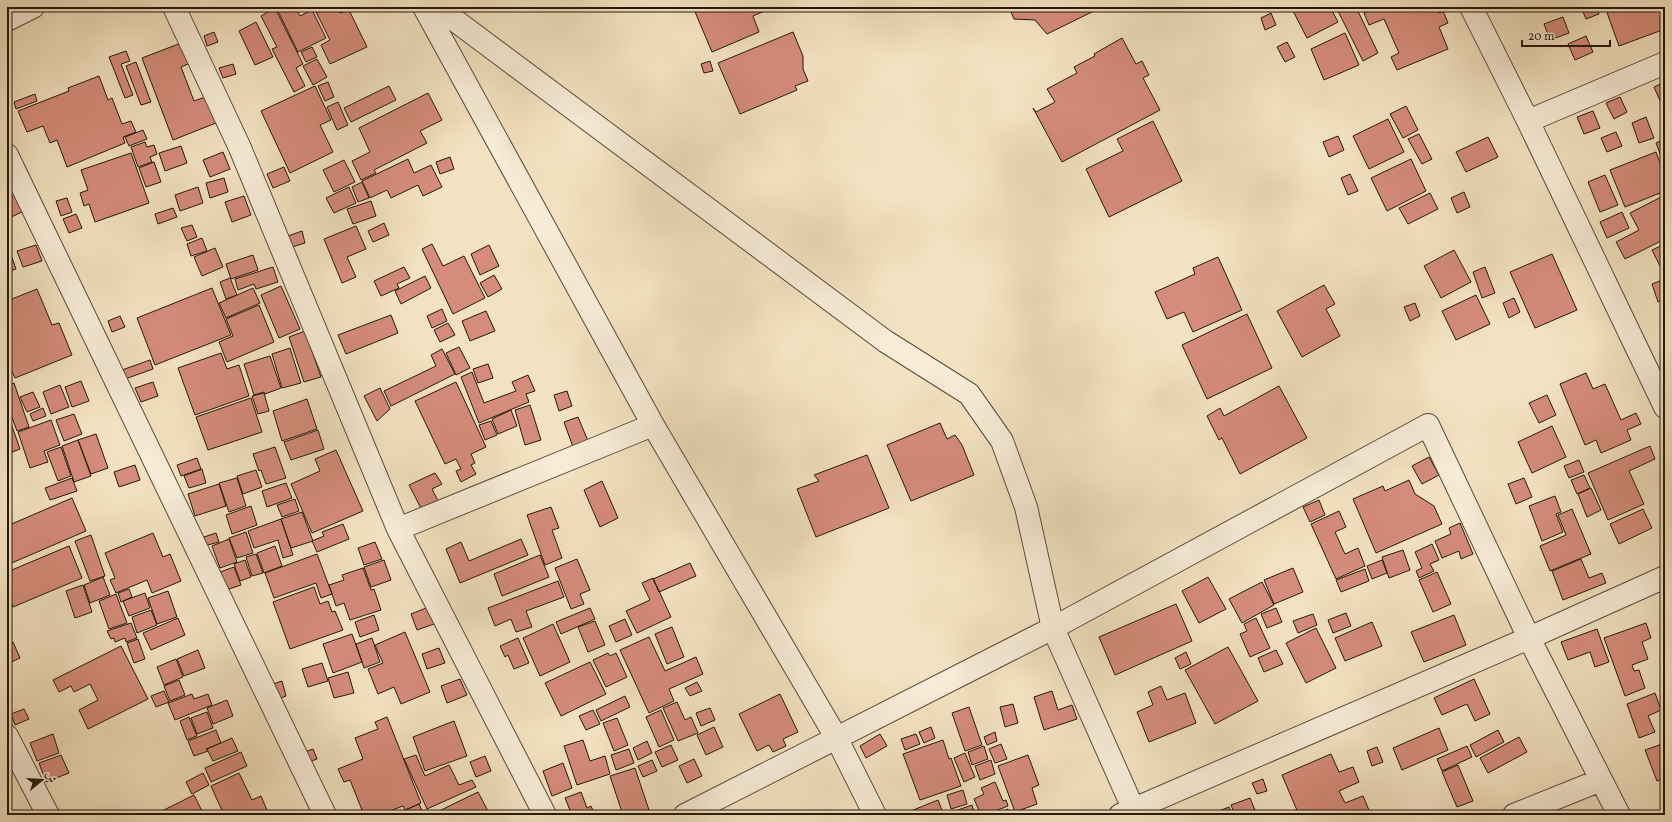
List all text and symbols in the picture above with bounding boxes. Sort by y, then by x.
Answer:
scale bar [1522,22,1610,48]
text: 20 m [1528,29,1555,45]
north arrow [22,760,62,800]
text: ش [41,770,59,785]

